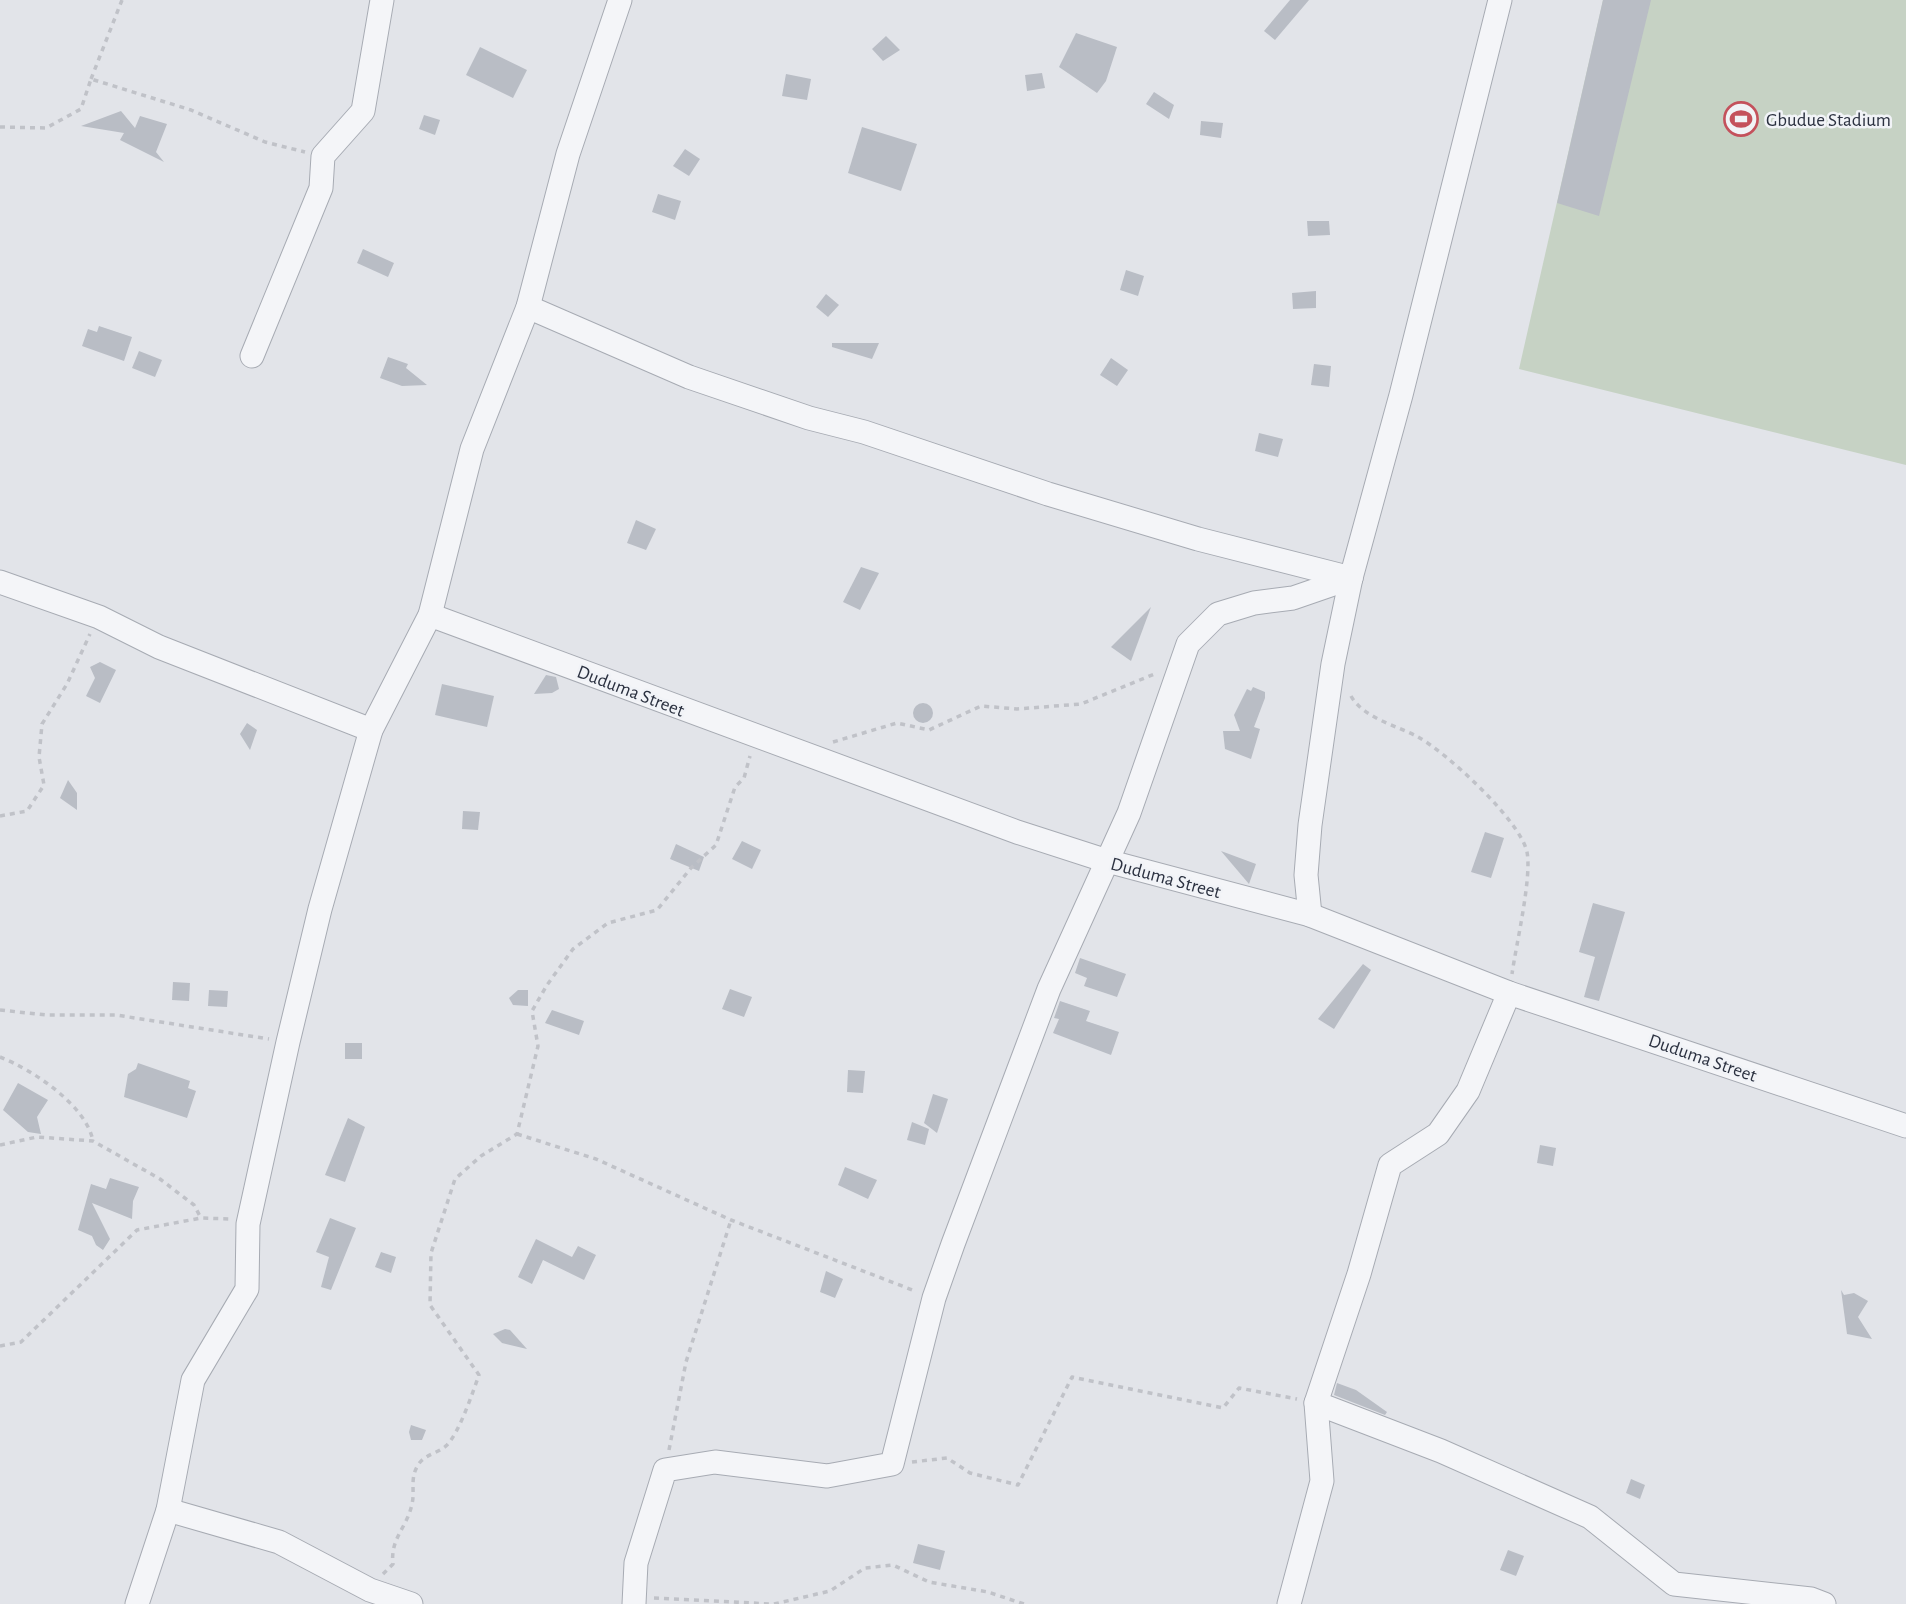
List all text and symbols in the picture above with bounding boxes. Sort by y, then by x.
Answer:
sports icon: Gbudue Stadium [1722,100,1760,138]
place label: Gbudue Stadium [1766,111,1891,130]
street label: Duduma Street [574,662,687,721]
street label: Duduma Street [1109,855,1223,902]
street label: Duduma Street [1646,1031,1759,1086]

